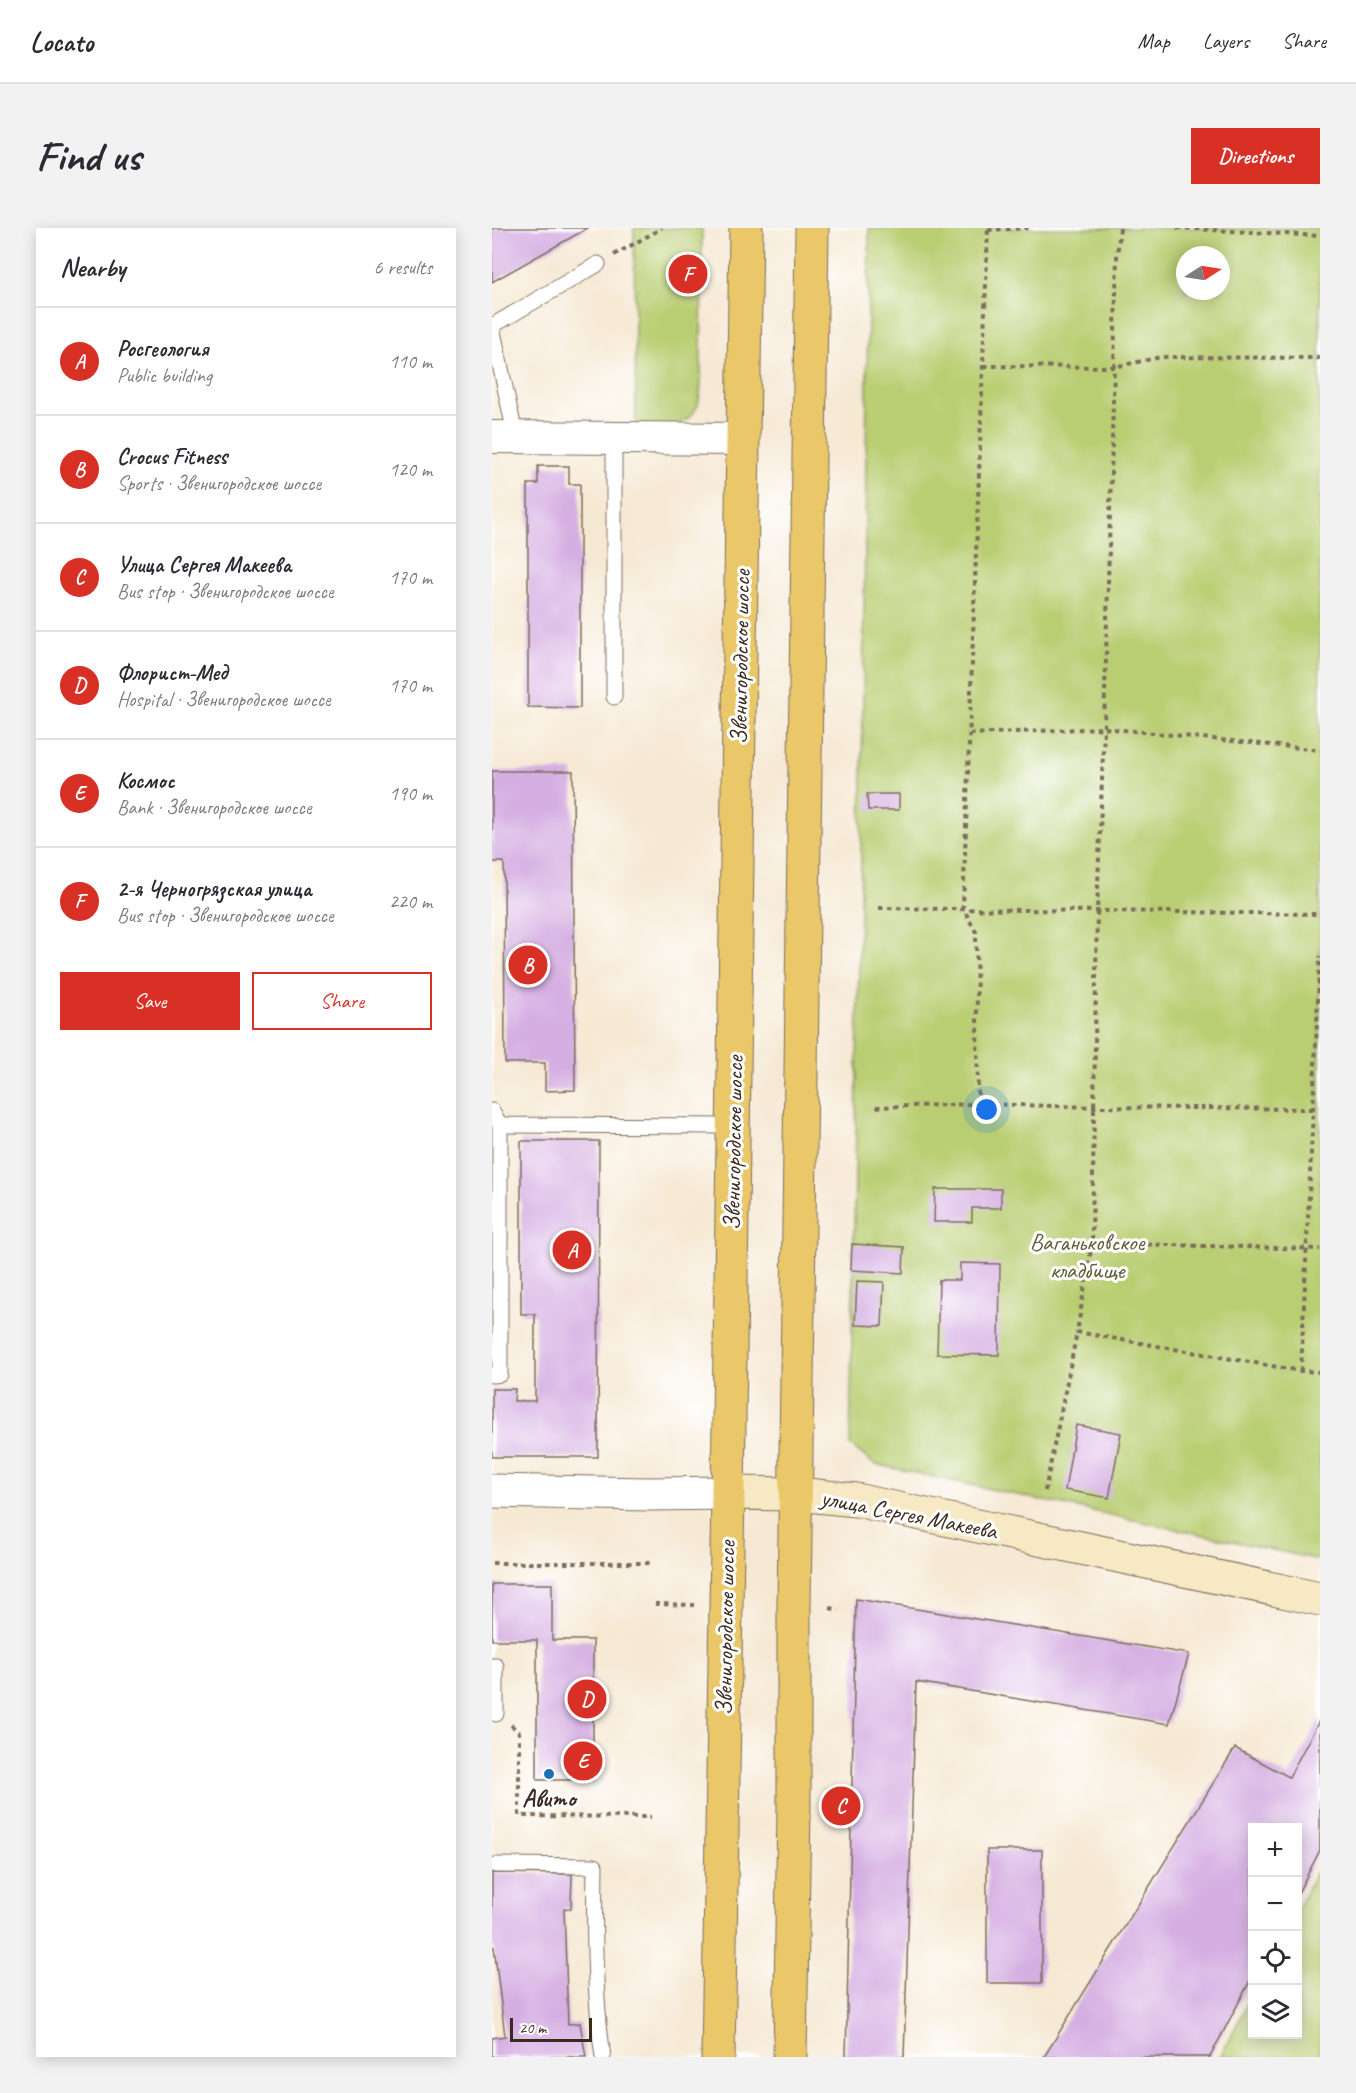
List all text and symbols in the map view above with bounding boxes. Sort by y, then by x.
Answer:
text: Locato [30,24,93,59]
text: Map [1137,28,1170,54]
text: Layers [1203,28,1249,54]
text: Share [1282,28,1326,54]
button: Directions [1191,128,1320,184]
text: Find us [36,130,141,183]
north arrow [1176,246,1230,300]
text: Nearby [60,251,125,284]
pin: F [668,252,708,296]
text: 6 results [373,255,432,280]
text: Росгеология [117,335,209,363]
text: A [74,349,85,374]
text: 110 m [389,349,432,374]
text: Public building [117,363,212,388]
text: Crocus Fitness [117,443,227,471]
text: B [74,457,85,482]
text: 120 m [389,457,432,482]
text: Sports · Звенигородское шоссе [117,471,321,496]
text: Улица Сергея Макеева [117,551,291,579]
text: C [75,565,84,590]
text: 170 m [389,565,432,590]
street label: Звенигородское шоссе [723,567,757,745]
text: Bus stop · Звенигородское шоссе [117,579,333,604]
text: Флорист-Мед [117,659,227,687]
text: D [74,673,85,698]
text: 170 m [389,673,432,698]
text: Hospital · Звенигородское шоссе [117,687,331,712]
text: Космос [117,767,175,795]
text: E [74,781,85,806]
text: 190 m [389,781,432,806]
text: Bank · Звенигородское шоссе [117,795,311,820]
text: 2-я Черногрязская улица [117,875,311,903]
text: F [75,889,84,914]
text: 220 m [389,889,432,914]
text: Bus stop · Звенигородское шоссе [117,903,333,928]
pin: B [508,942,548,988]
button: Save [60,972,240,1030]
button: Share [252,972,432,1030]
street label: Звенигородское шоссе [716,1053,750,1231]
your location [972,1095,1001,1124]
park label: Ваганьковское кладбище [1030,1227,1146,1285]
pin: A [552,1228,592,1272]
street label: улица Сергея Макеева [816,1482,1001,1546]
street label: Звенигородское шоссе [708,1538,742,1716]
pin: D [568,1676,607,1722]
pin: E [564,1738,602,1784]
marker: Авито [542,1767,556,1781]
place label: Авито [522,1783,578,1813]
pin: C [822,1784,860,1828]
map controls [1248,1823,1302,2039]
button: + [1248,1823,1302,1877]
button: − [1248,1877,1302,1931]
button: locate [1248,1931,1302,1985]
button: layers [1248,1985,1302,2039]
scale bar [510,2015,592,2042]
text: 20 m [519,2018,546,2038]

